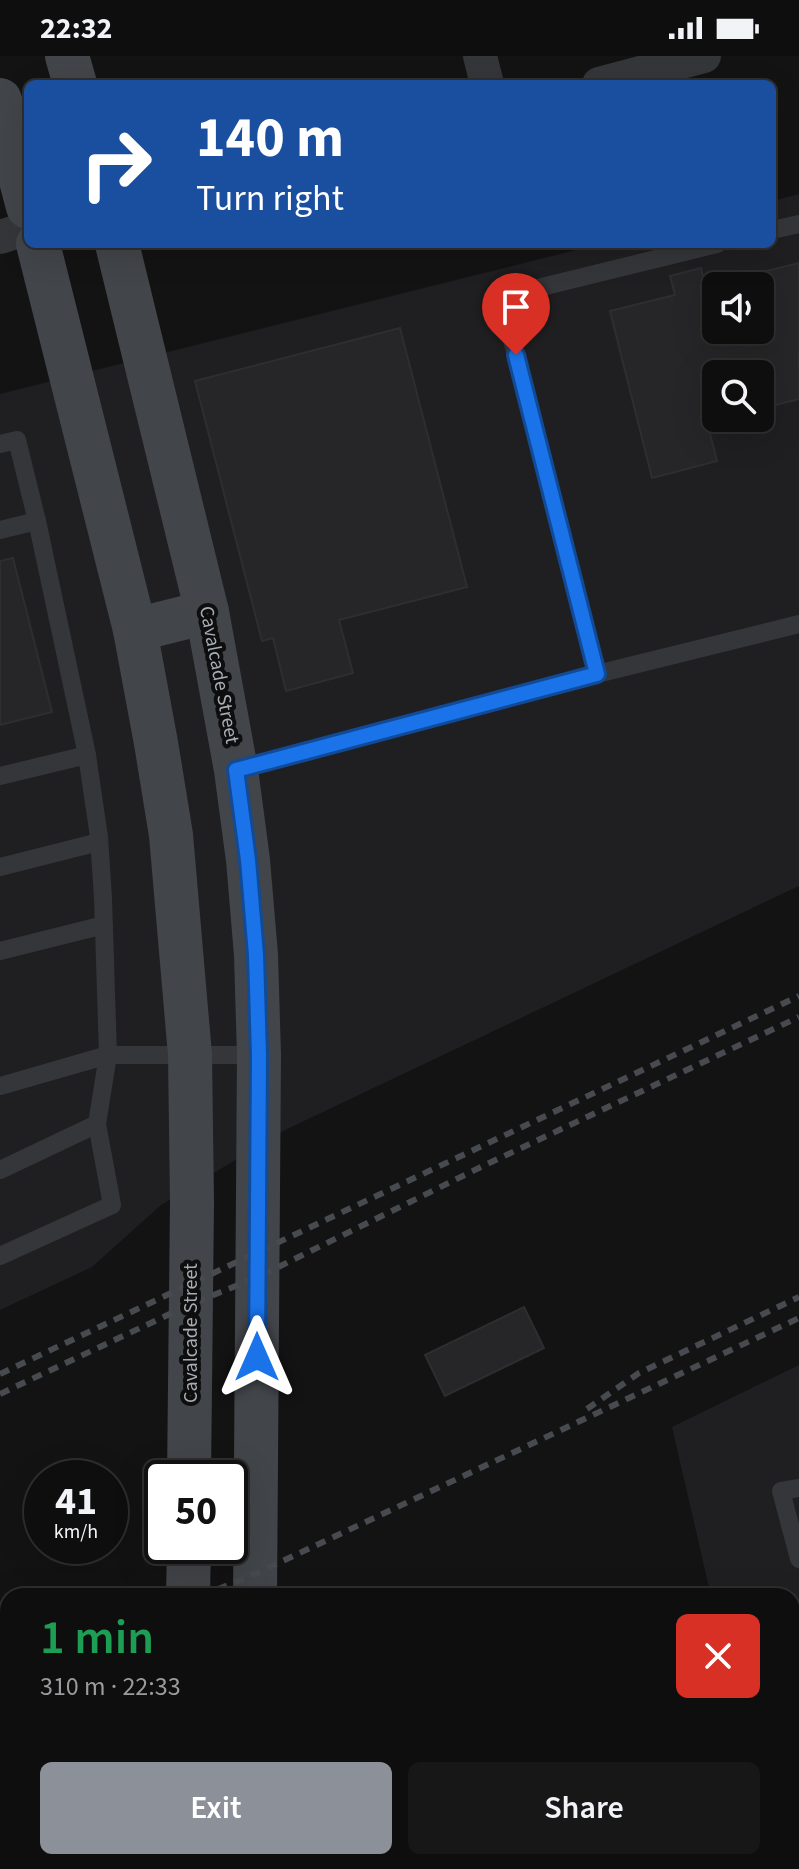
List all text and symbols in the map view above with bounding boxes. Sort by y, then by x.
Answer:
text: 22:32 [40,7,112,50]
text: 140 m [196,99,344,178]
icon: right [64,112,168,216]
text: Turn right [196,173,344,224]
map controls [702,272,774,432]
button: sound [702,272,774,344]
pin [482,273,550,355]
icon: arrive [494,285,538,329]
button: search [702,360,774,432]
street label: Cavalcade Street [192,604,246,746]
street label: Cavalcade Street [177,1263,205,1403]
position arrow [215,1315,299,1399]
speed limit sign: 50 [144,1460,248,1564]
text: 41 [55,1473,97,1530]
text: km/h [54,1518,98,1546]
text: 1 min [40,1604,154,1672]
button: close [676,1614,760,1698]
text: 310 m · 22:33 [40,1668,181,1705]
button: Exit [40,1762,392,1854]
button: Share [408,1762,760,1854]

